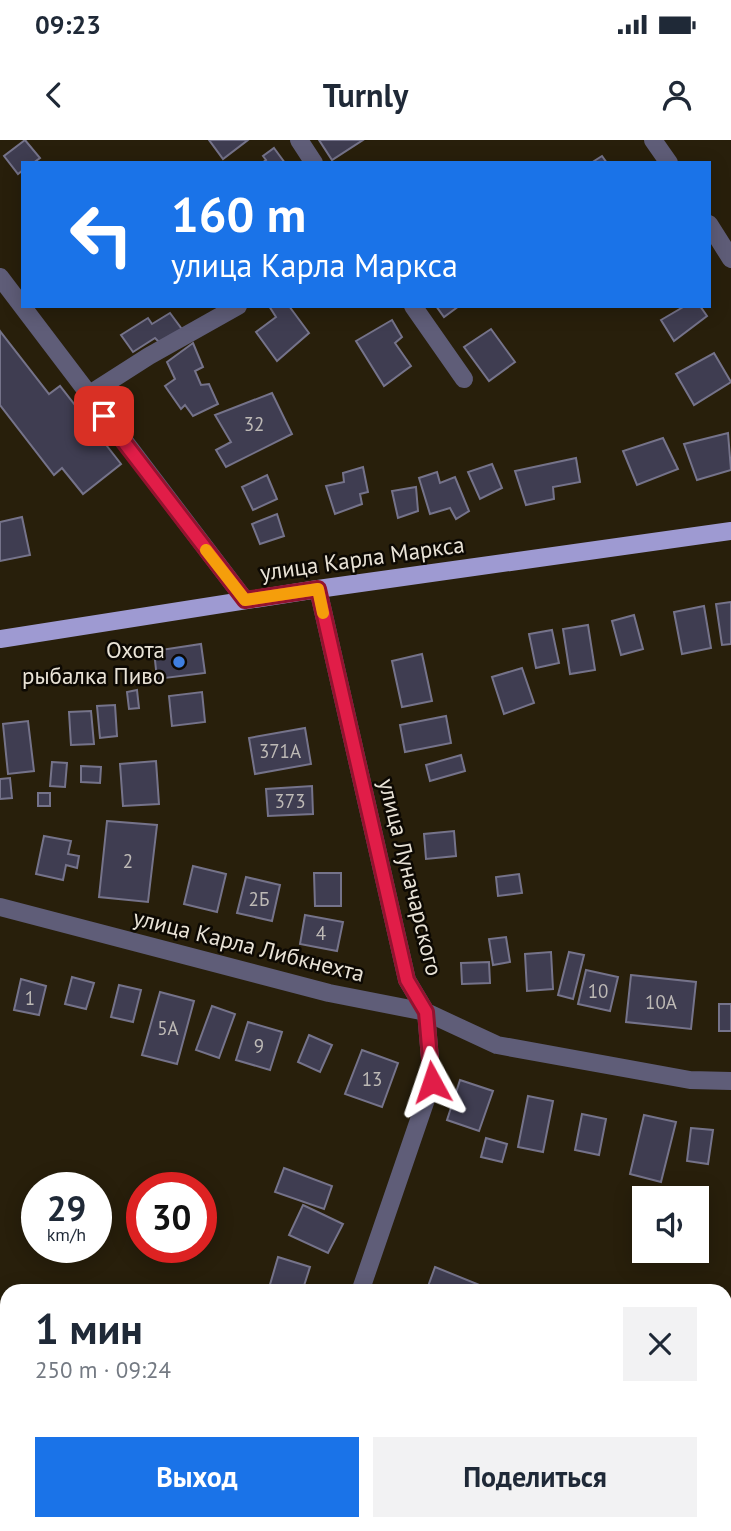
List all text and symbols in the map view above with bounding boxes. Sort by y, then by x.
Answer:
text: 09:23 [35,8,101,41]
text: Turnly [323,74,408,116]
icon: back [35,76,73,114]
icon: person [658,76,696,114]
text: 160 m [171,182,306,246]
icon: left [56,189,147,280]
text: улица Карла Маркса [171,244,458,286]
pin [74,386,134,446]
icon: arrive [85,397,123,435]
house number: 32 [244,412,264,436]
street label: улица Карла Маркса [258,529,466,587]
place label: Охота рыбалка Пиво [22,635,165,690]
marker: Охота рыбалка Пиво [171,654,187,670]
house number: 371А [259,739,301,763]
street label: улица Луначарского [372,775,450,979]
house number: 373 [274,789,306,813]
house number: 2 [123,849,133,873]
house number: 2Б [249,887,269,911]
street label: улица Карла Либкнехта [130,902,368,988]
house number: 4 [316,921,326,945]
house number: 10 [588,979,608,1003]
house number: 1 [25,986,35,1010]
house number: 10А [645,990,677,1014]
house number: 5А [157,1016,179,1040]
house number: 9 [254,1034,264,1058]
position arrow [395,1045,469,1119]
house number: 13 [362,1067,382,1091]
speed limit sign: 30 [126,1172,217,1263]
text: 29 [47,1185,86,1231]
map controls [632,1186,709,1263]
button: sound [632,1186,709,1263]
text: km/h [47,1223,86,1246]
text: 1 мин [35,1301,143,1356]
button: close [623,1307,697,1381]
text: 250 m · 09:24 [35,1355,171,1384]
button: Выход [35,1437,359,1517]
button: Поделиться [373,1437,697,1517]

